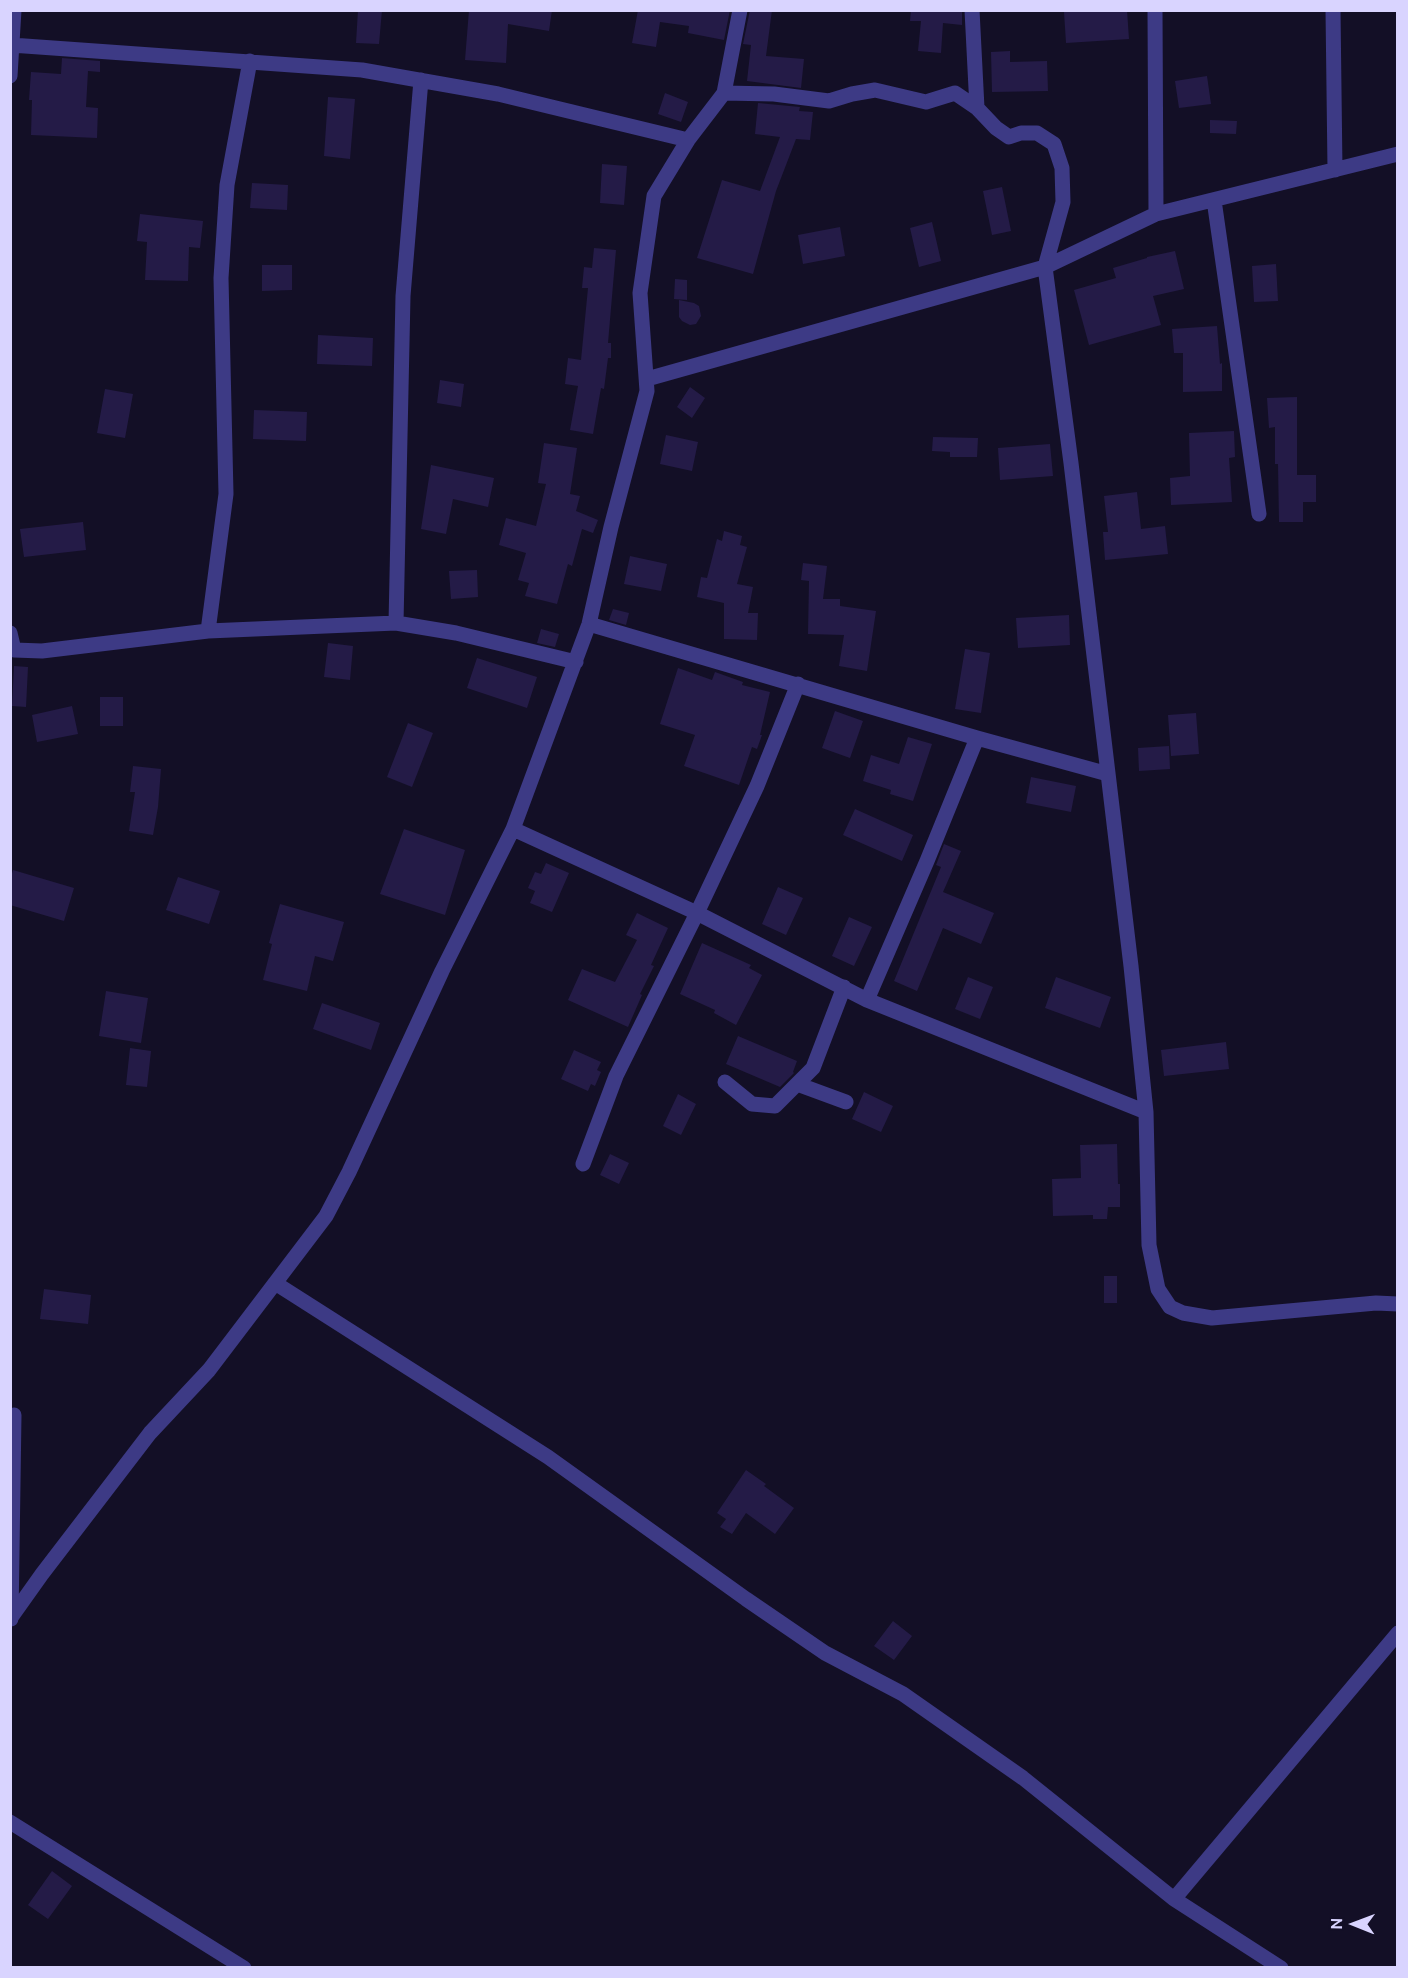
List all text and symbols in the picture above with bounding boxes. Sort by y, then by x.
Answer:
north arrow [1324,1894,1384,1954]
text: N [1327,1918,1345,1930]

